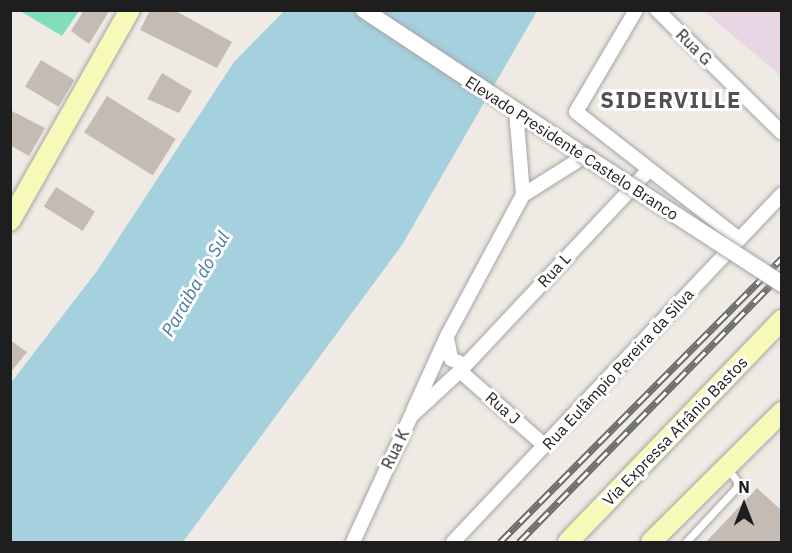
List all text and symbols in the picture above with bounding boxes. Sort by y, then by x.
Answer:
street label: Rua G [672,25,716,69]
street label: Elevado Presidente Castelo Branco [462,72,682,224]
district label: SIDERVILLE [600,87,742,113]
water label: Paraiba do Sul [157,228,235,340]
street label: Rua L [533,249,575,291]
street label: Rua Eulâmpio Pereira da Silva [538,285,698,453]
street label: Via Expressa Afrânio Bastos [599,352,751,510]
street label: Rua J [482,388,524,428]
street label: Rua K [377,426,413,472]
north arrow [714,475,774,535]
text: N [738,477,750,497]

